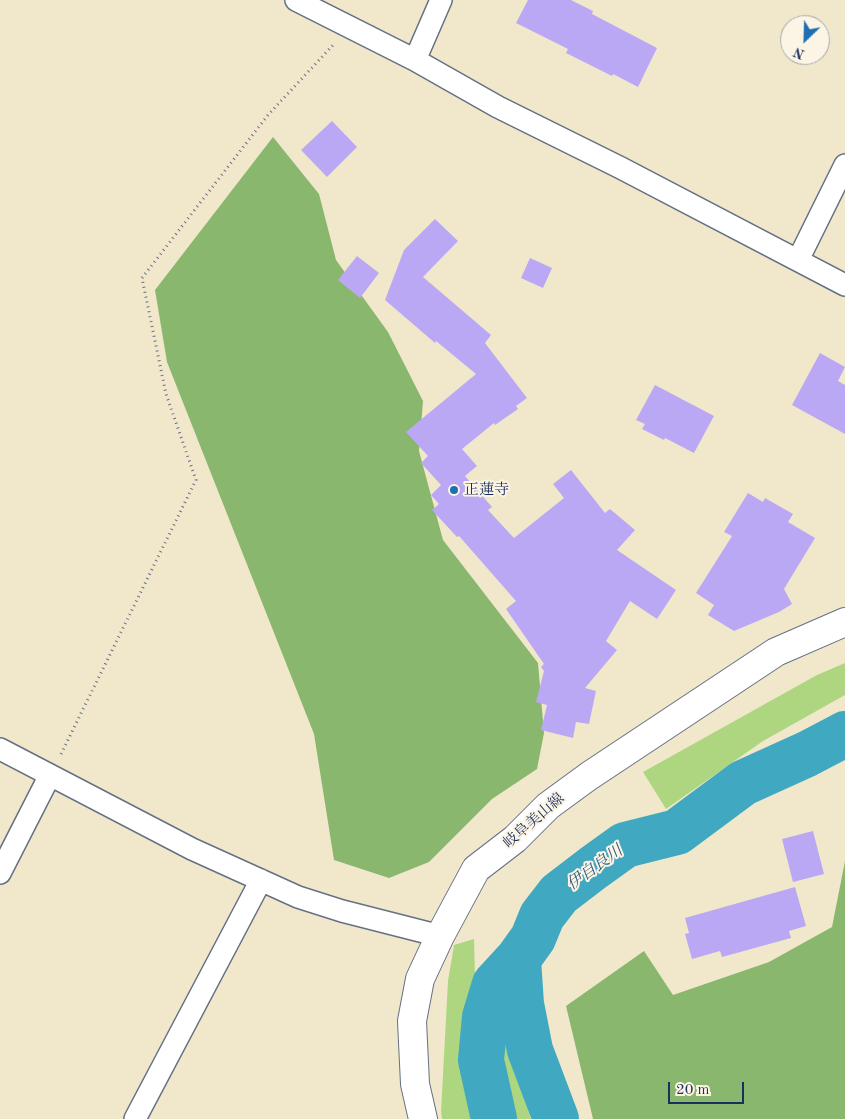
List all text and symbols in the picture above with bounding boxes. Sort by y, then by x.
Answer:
north arrow [780,15,830,65]
text: N [792,44,807,61]
place label: 正蓮寺 [464,481,509,499]
marker: 正蓮寺 [448,484,460,496]
street label: 岐阜美山線 [500,790,568,852]
water label: 伊自良川 [563,841,627,895]
scale bar [670,1072,746,1104]
text: 20 m [676,1083,710,1098]

